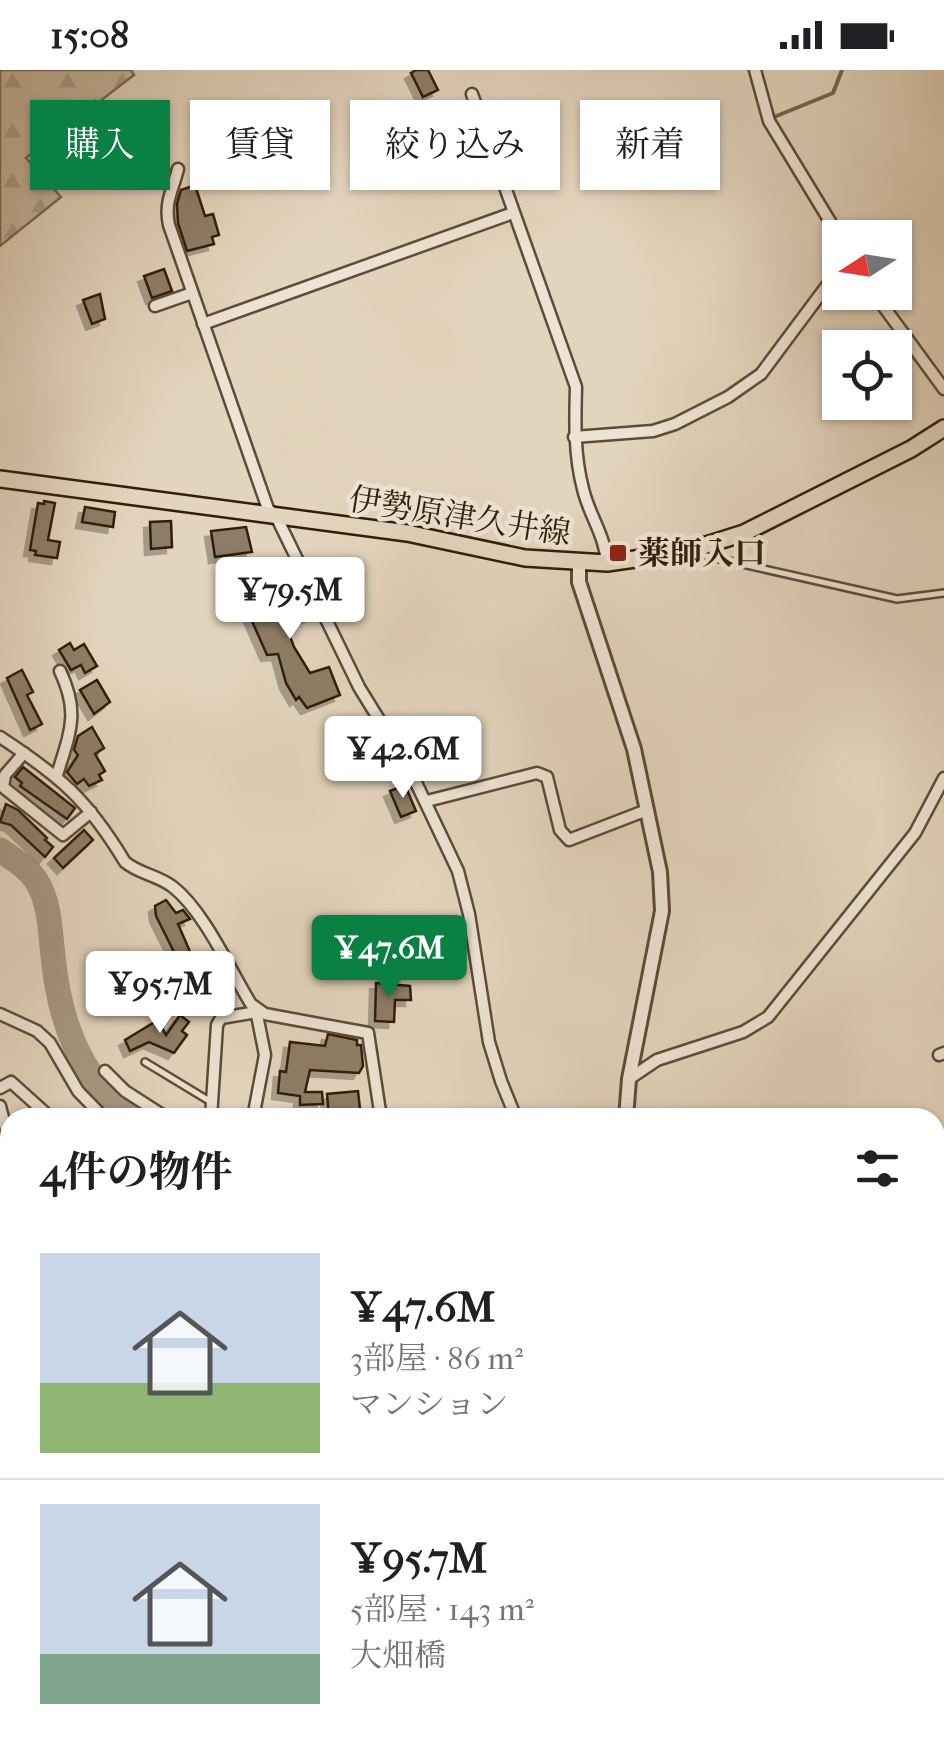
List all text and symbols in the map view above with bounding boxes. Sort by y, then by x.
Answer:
text: 15:08 [50,13,129,58]
chip: 購入 [30,100,170,190]
chip: 賃貸 [190,100,330,190]
chip: 絞り込み [350,100,560,190]
chip: 新着 [580,100,720,190]
north arrow [822,220,912,310]
map controls [822,220,912,420]
button: locate [822,330,912,420]
street label: 伊勢原津久井線 [346,481,573,552]
place label: 薬師入口 [638,535,766,572]
marker: 薬師入口 [607,542,629,564]
pin: ¥79.5M [209,557,371,642]
text: ¥79.5M [237,571,343,608]
pin: ¥42.6M [322,716,484,801]
text: ¥42.6M [347,730,459,767]
pin: ¥47.6M [308,915,470,1000]
text: ¥47.6M [334,929,444,966]
pin: ¥95.7M [79,951,241,1036]
text: ¥95.7M [108,965,212,1002]
icon: filters [850,1141,905,1196]
text: 4件の物件 [40,1148,233,1197]
text: ¥47.6M [350,1283,495,1332]
icon: home [120,1293,240,1413]
text: 3部屋 · 86 m² [350,1340,523,1377]
text: マンション [350,1386,509,1423]
text: ¥95.7M [350,1534,487,1583]
icon: home [120,1544,240,1664]
text: 5部屋 · 143 m² [350,1591,534,1628]
text: 大畑橋 [350,1637,446,1674]

